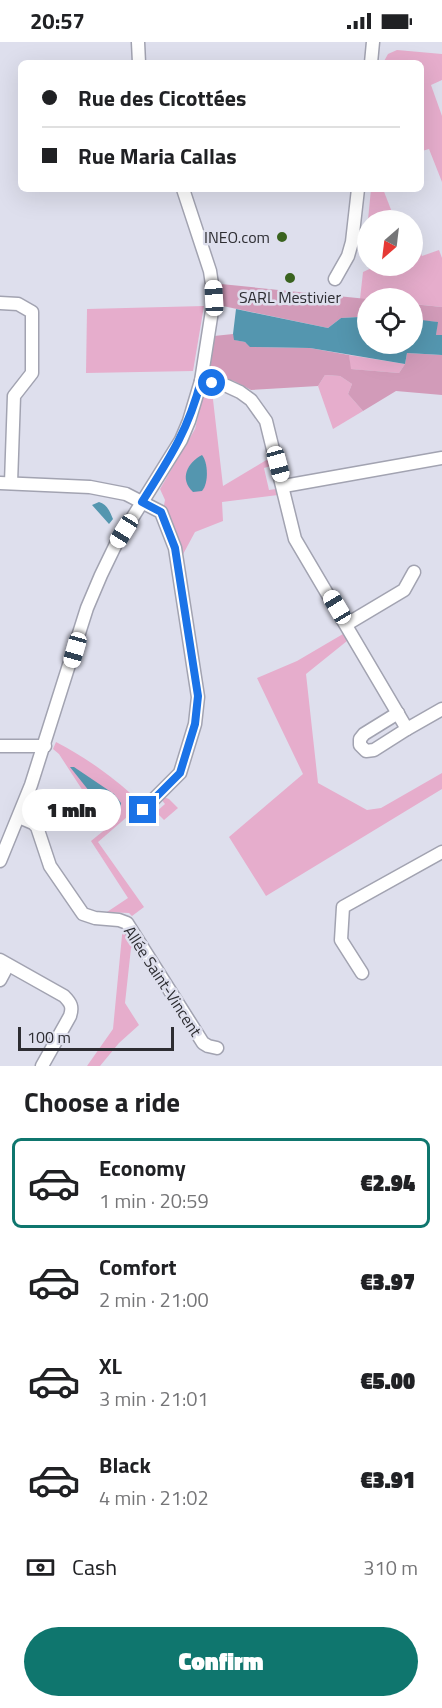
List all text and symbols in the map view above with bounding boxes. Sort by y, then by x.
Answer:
text: 20:57 [30,4,85,38]
text: Rue des Cicottées [78,81,246,115]
text: Rue Maria Callas [78,139,237,173]
north arrow [357,210,423,276]
map controls [357,210,423,354]
place label: INEO.com [204,225,270,249]
marker: INEO.com [275,230,289,244]
marker: SARL Mestivier [283,271,297,285]
car [204,280,224,316]
place label: SARL Mestivier [239,285,341,309]
button: locate [357,288,423,354]
route start [198,369,225,396]
car [265,444,291,484]
car [107,511,141,551]
car [320,587,354,627]
car [61,630,89,670]
callout: 1 min [23,789,122,831]
text: 1 min [47,794,96,825]
route end [129,796,156,823]
street label: Allée Saint-Vincent [118,921,208,1041]
scale bar [18,1024,174,1052]
text: 100 m [27,1025,71,1049]
text: Choose a ride [24,1081,180,1122]
text: Economy [99,1151,186,1185]
icon: car [27,1156,81,1210]
text: €2.94 [360,1166,415,1200]
text: 1 min · 20:59 [99,1185,209,1216]
text: Comfort [99,1250,177,1284]
icon: car [27,1255,81,1309]
text: €3.97 [360,1265,415,1299]
text: 2 min · 21:00 [99,1284,209,1315]
text: XL [99,1349,122,1383]
icon: car [27,1354,81,1408]
text: €5.00 [360,1364,415,1398]
text: 3 min · 21:01 [99,1383,209,1414]
text: Black [99,1448,151,1482]
icon: car [27,1453,81,1507]
text: €3.91 [360,1463,415,1497]
text: 4 min · 21:02 [99,1482,209,1513]
text: Cash [72,1550,117,1584]
icon: cash [24,1551,57,1584]
text: 310 m [363,1552,418,1583]
button: Confirm [24,1627,418,1696]

